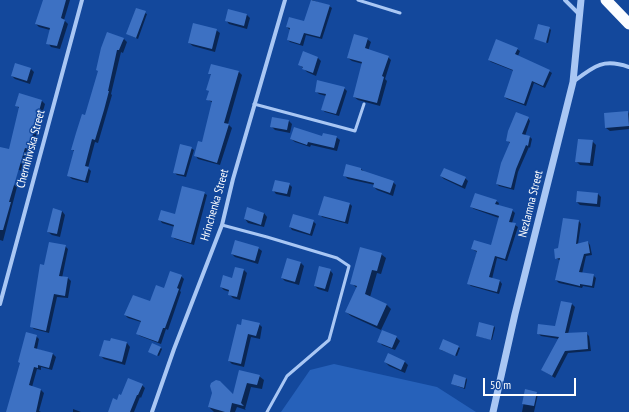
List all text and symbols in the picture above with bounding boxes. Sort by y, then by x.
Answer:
street label: Chernihivska Street [14,108,48,190]
street label: Hrinchenka Street [198,167,232,243]
street label: Nezlamna Street [516,169,546,239]
scale bar [485,370,578,396]
text: 50 m [490,377,511,392]

